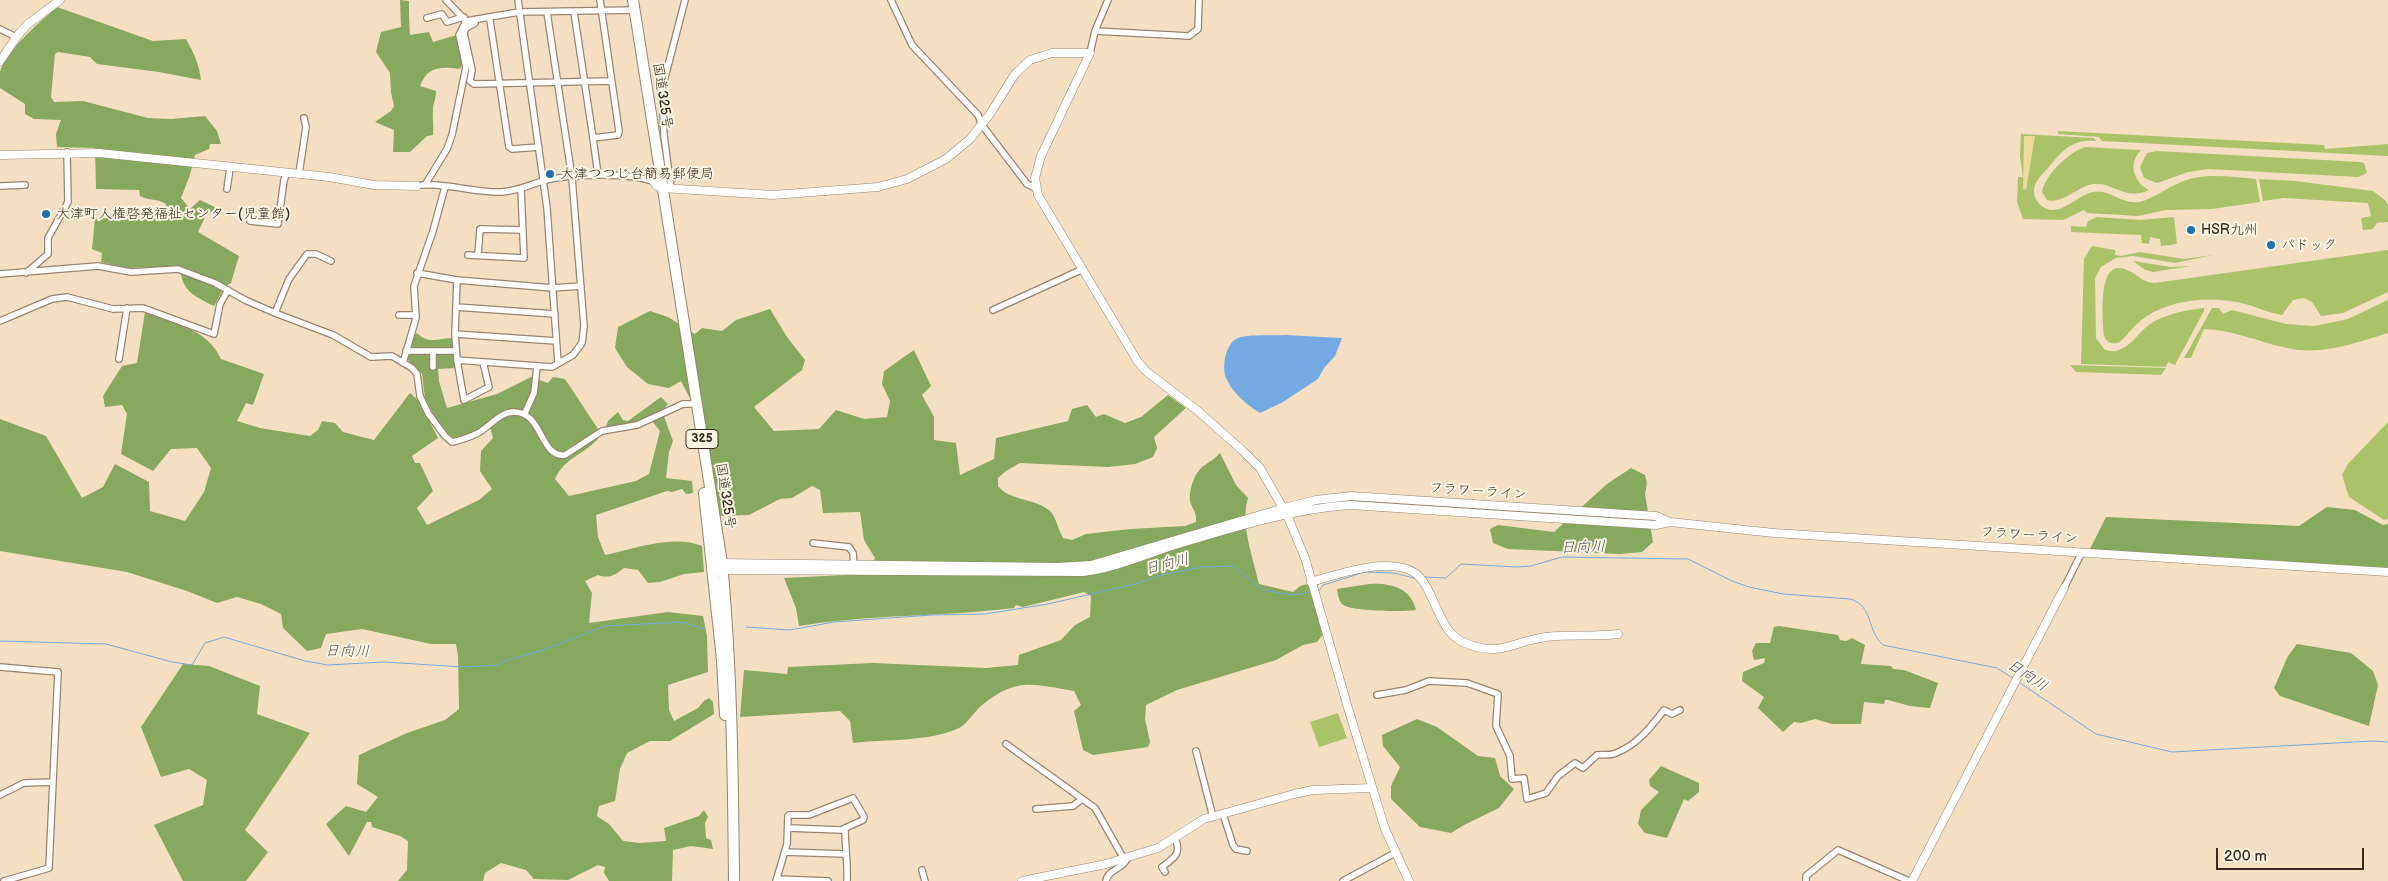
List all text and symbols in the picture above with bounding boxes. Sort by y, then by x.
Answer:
street label: 国道325号 [648,62,676,130]
place label: 大津つつじ台簡易郵便局 [560,166,714,182]
marker: 大津つつじ台簡易郵便局 [544,168,556,180]
place label: 大津町人権啓発福祉センター(児童館) [56,206,290,222]
marker: 大津町人権啓発福祉センター(児童館) [40,208,52,220]
place label: HSR九州 [2201,222,2258,238]
marker: HSR九州 [2185,224,2197,236]
place label: パドック [2281,237,2337,253]
marker: パドック [2265,239,2277,251]
road number: 325 [686,429,718,448]
street label: 国道325号 [711,462,739,530]
street label: フラワーライン [1429,480,1527,504]
street label: フラワーライン [1980,524,2078,548]
water label: 日向川 [1560,539,1606,557]
water label: 日向川 [1143,551,1191,579]
water label: 日向川 [324,643,370,661]
water label: 日向川 [2003,656,2051,696]
scale bar [2218,838,2366,870]
text: 200 m [2224,847,2267,866]

